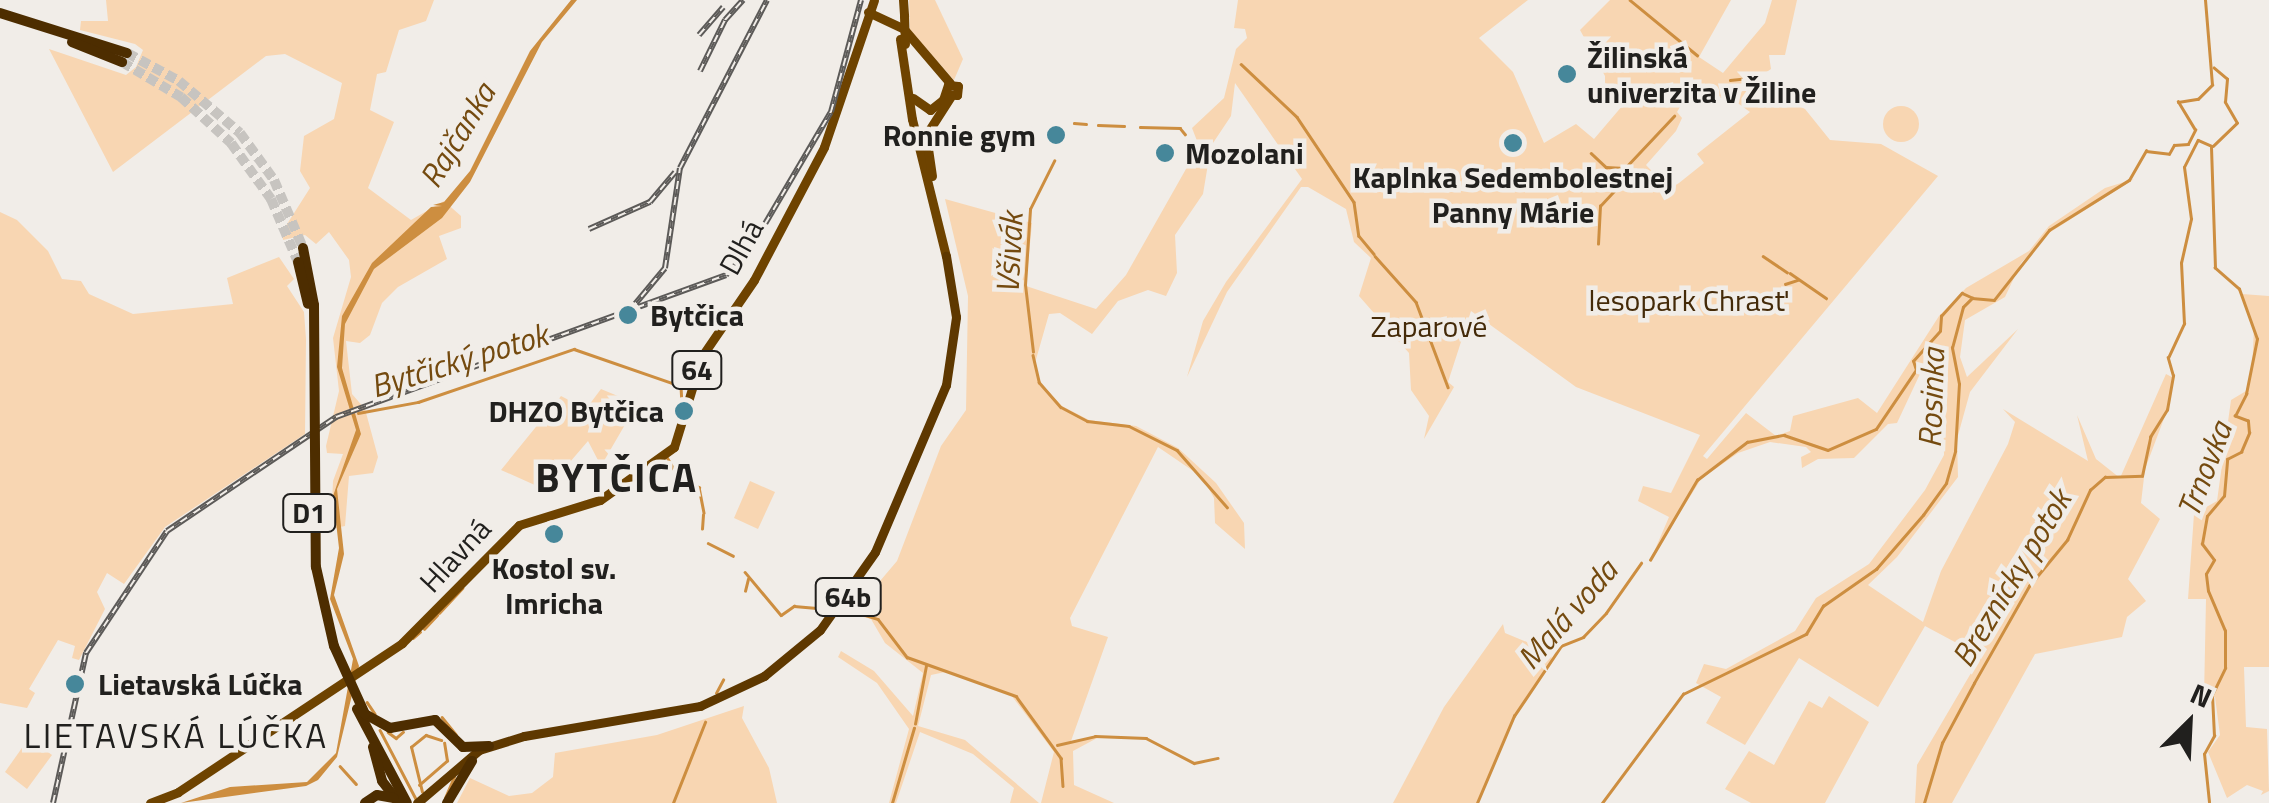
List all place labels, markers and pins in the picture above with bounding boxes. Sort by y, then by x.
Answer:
place label: Žilinská univerzita v Žiline [1587,39,1816,110]
marker: Žilinská univerzita v Žiline [1556,63,1578,85]
place label: Ronnie gym [883,117,1036,153]
marker: Ronnie gym [1045,124,1067,146]
marker: Kaplnka Sedembolestnej Panny Márie [1502,132,1524,154]
place label: Mozolani [1185,135,1304,171]
marker: Mozolani [1154,142,1176,164]
place label: Kaplnka Sedembolestnej Panny Márie [1353,159,1673,230]
place label: Bytčica [650,297,744,333]
marker: Bytčica [615,302,641,328]
place label: DHZO Bytčica [488,393,664,429]
marker: DHZO Bytčica [673,400,695,422]
marker: Kostol sv. Imricha [543,523,565,545]
place label: Kostol sv. Imricha [492,550,616,620]
place label: Lietavská Lúčka [98,666,303,702]
marker: Lietavská Lúčka [62,671,88,697]

